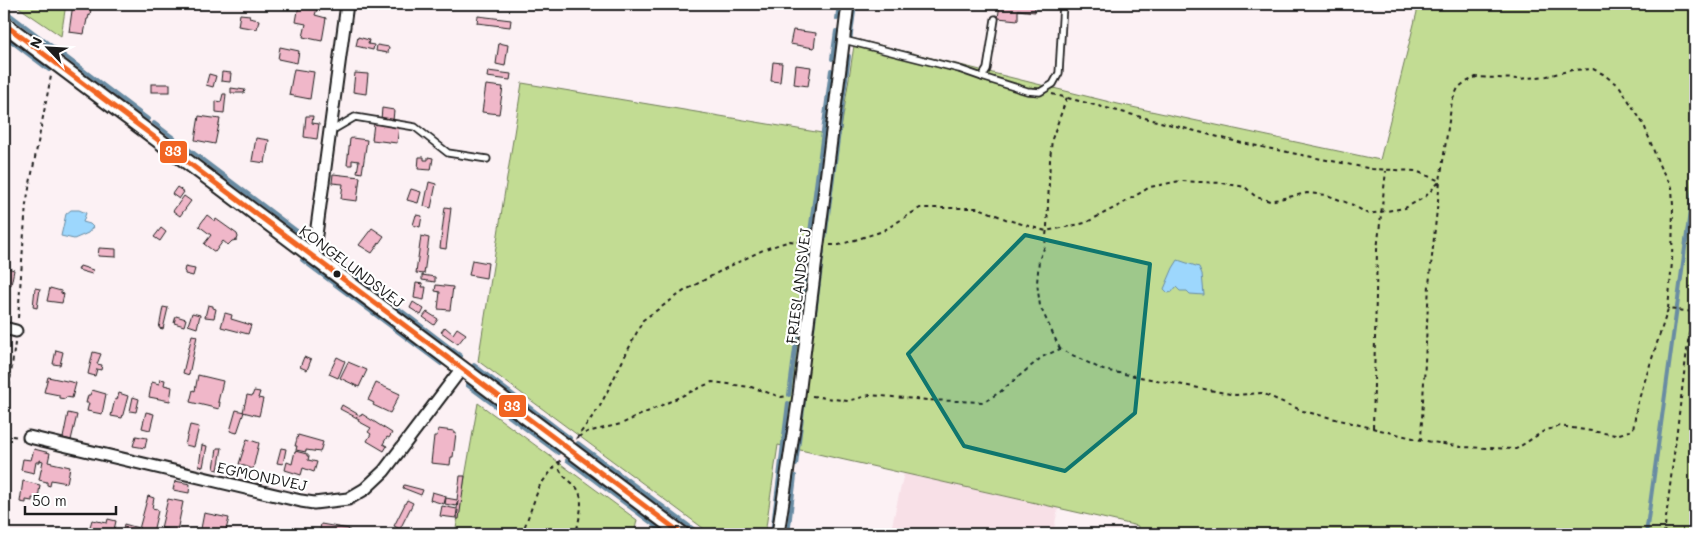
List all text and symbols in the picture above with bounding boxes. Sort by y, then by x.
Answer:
north arrow [22,22,72,72]
text: N [25,33,47,51]
line badge: 33 [159,140,188,164]
text: 33 [165,141,181,160]
street label: KONGELUNDSVEJ [296,220,409,312]
street label: FRIESLANDSVEJ [781,226,815,345]
unlabelled marker [332,269,342,279]
line badge: 33 [498,394,527,418]
text: 33 [504,396,520,415]
street label: EGMONDVEJ [215,457,310,495]
scale bar [25,483,116,515]
text: 50 m [32,490,67,510]

